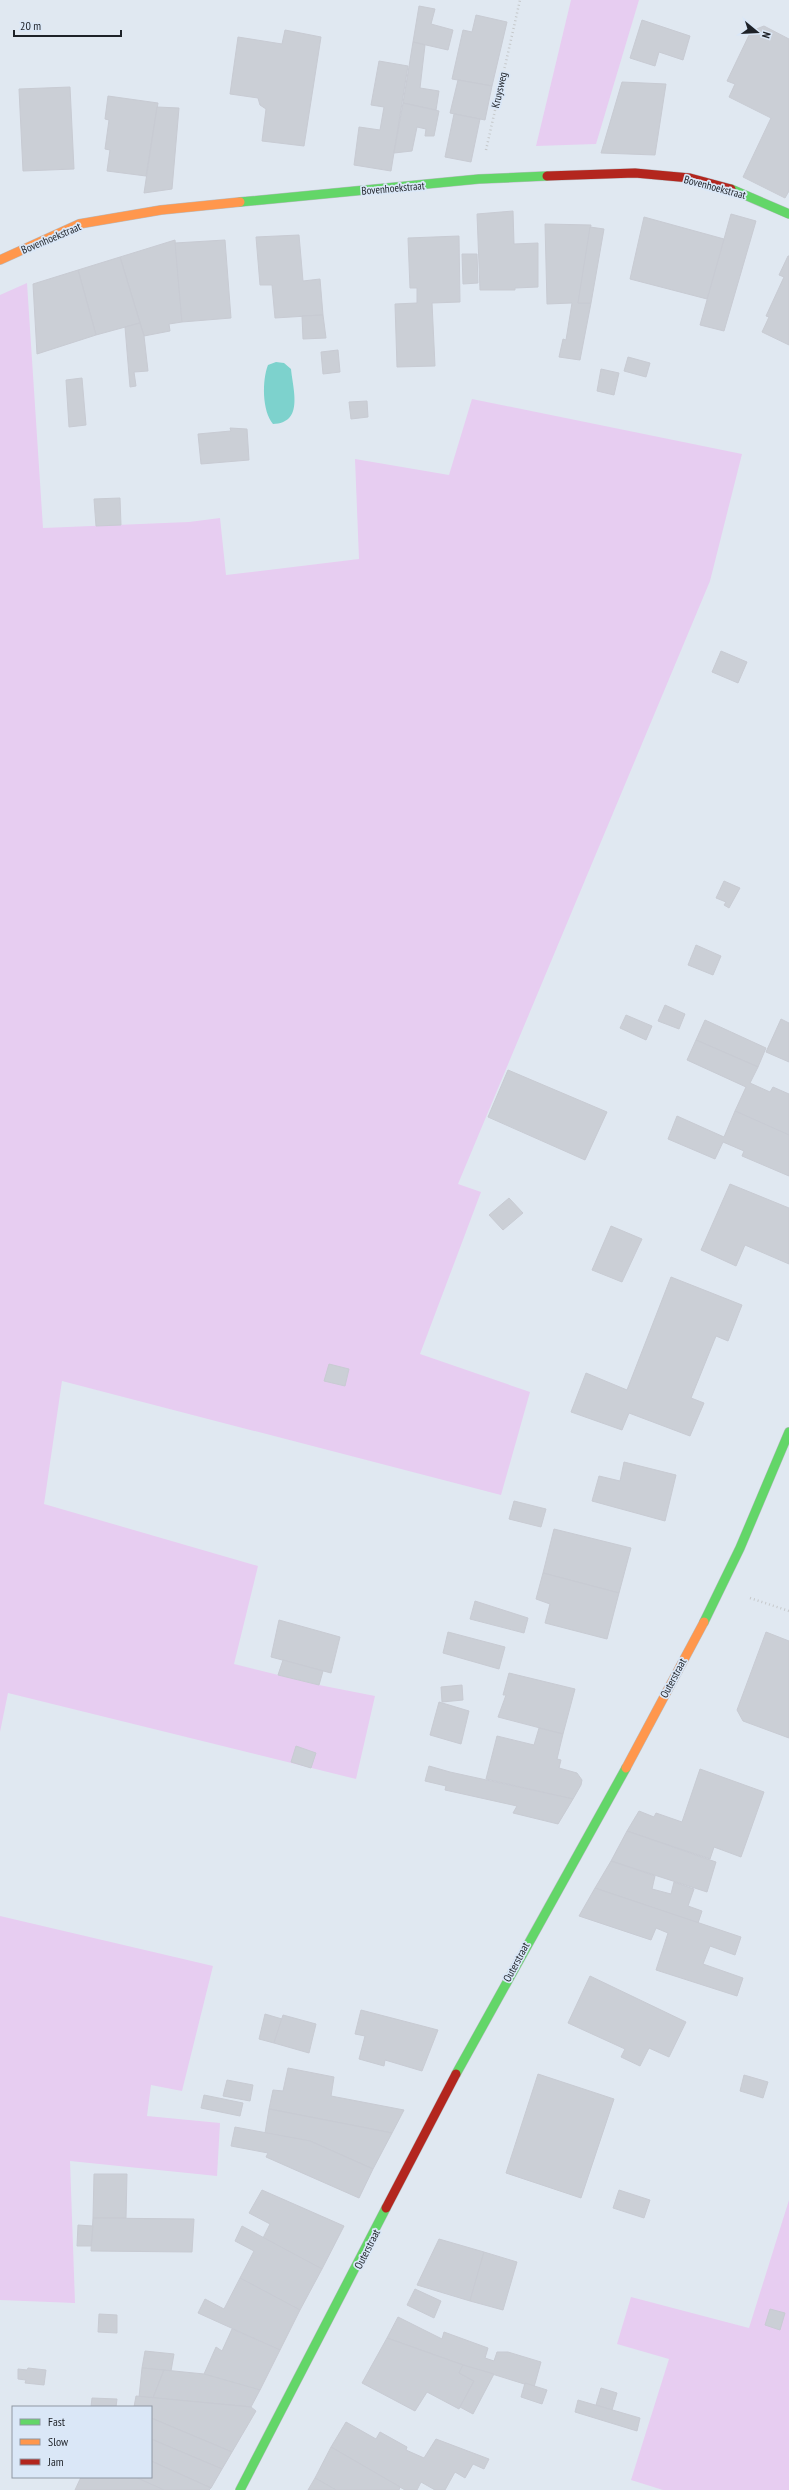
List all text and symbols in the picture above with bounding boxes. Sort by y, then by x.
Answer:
scale bar [14,12,121,38]
north arrow [737,12,777,52]
text: 20 m [20,18,41,33]
text: N [759,30,774,40]
street label: Kruysweg [488,70,510,109]
street label: Bovenhoekstraat [683,172,747,202]
street label: Bovenhoekstraat [361,178,425,198]
street label: Bovenhoekstraat [19,219,83,257]
street label: Outerstraat [657,1656,689,1700]
street label: Outerstraat [500,1940,532,1984]
street label: Outerstraat [351,2227,383,2271]
legend [12,2406,152,2478]
text: Fast [48,2414,66,2429]
text: Slow [48,2434,69,2449]
text: Jam [47,2454,64,2469]

